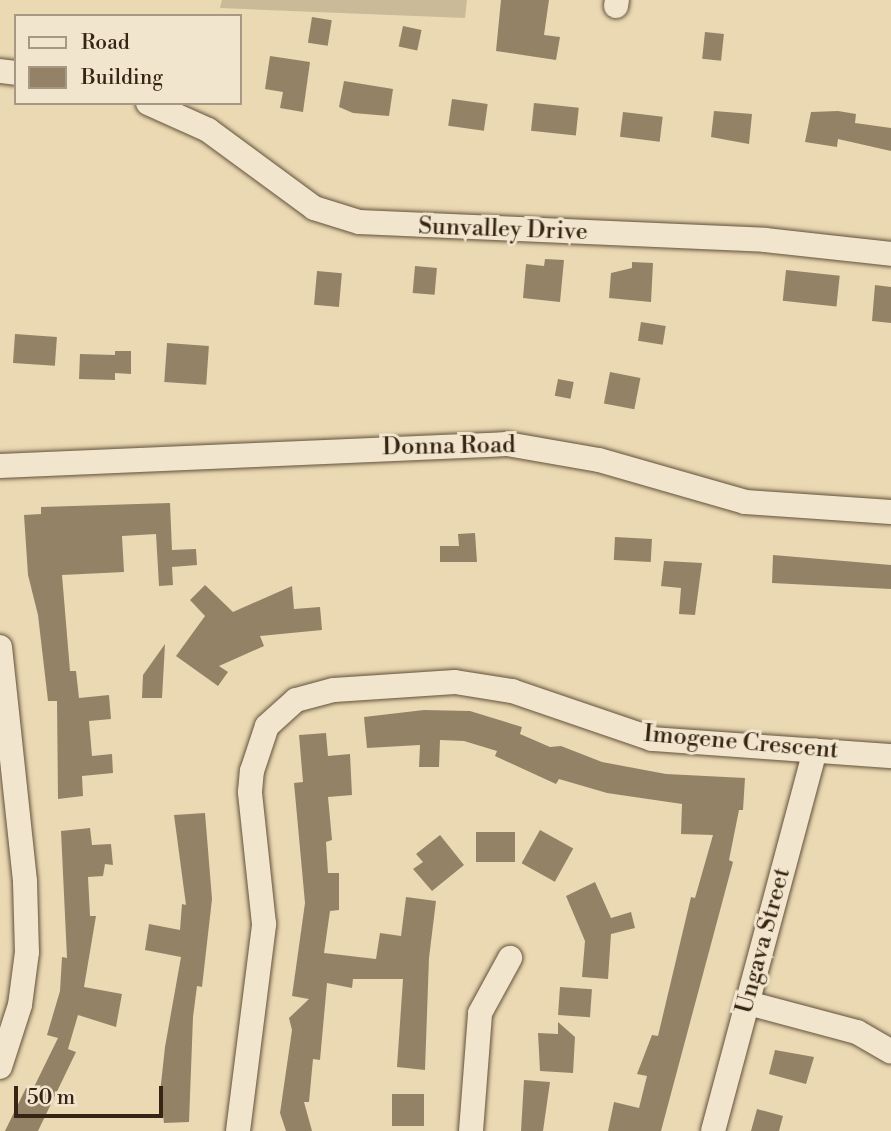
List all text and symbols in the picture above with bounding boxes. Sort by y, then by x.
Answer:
legend [14,14,242,105]
text: Road [81,30,130,56]
text: Building [81,65,163,91]
street label: Sunvalley Drive [418,213,588,247]
street label: Donna Road [382,431,516,463]
street label: Imogene Crescent [642,720,840,766]
street label: Ungava Street [731,865,797,1017]
scale bar [18,1072,166,1116]
text: 50 m [27,1085,75,1111]

